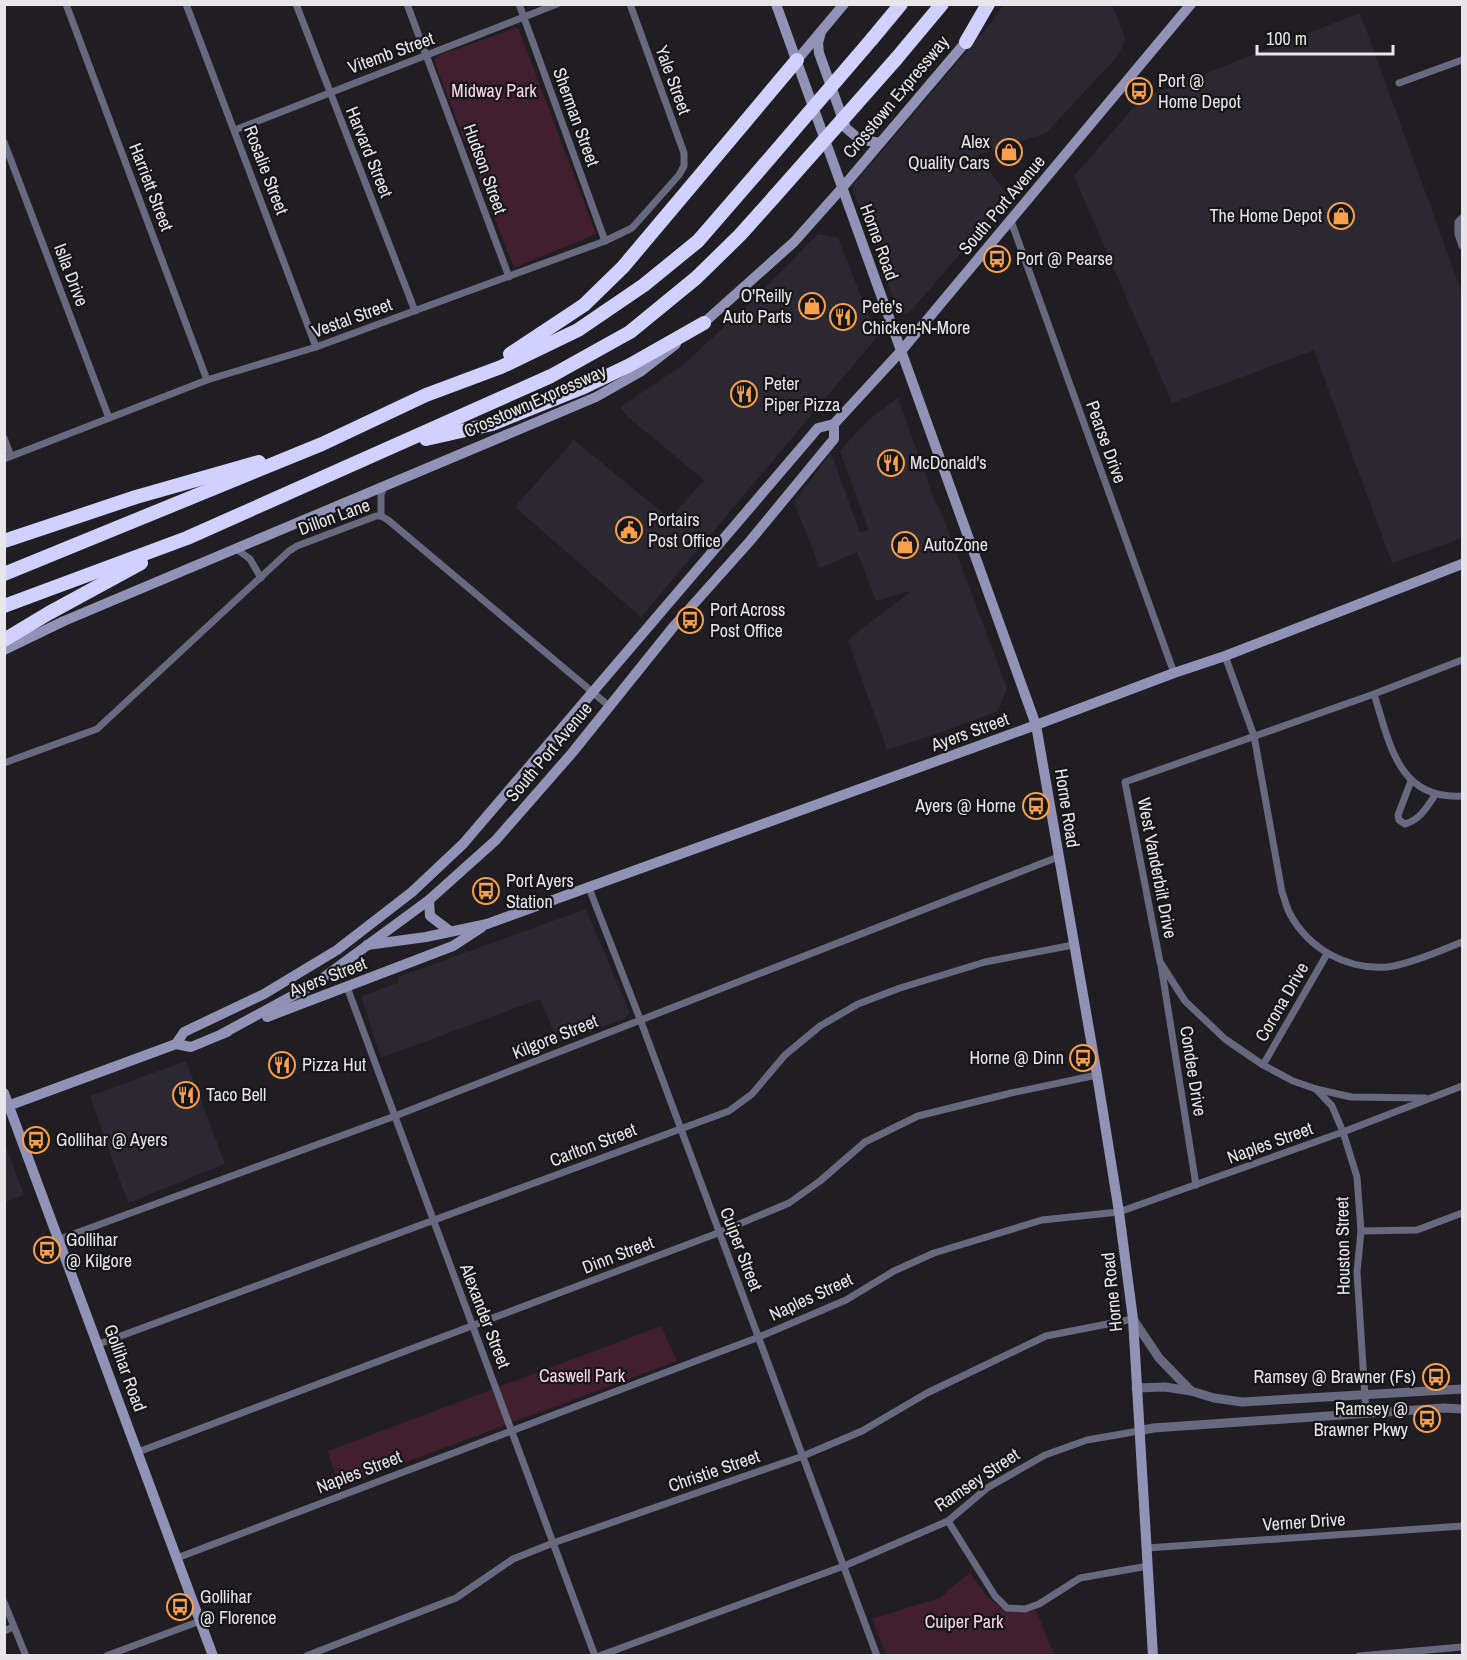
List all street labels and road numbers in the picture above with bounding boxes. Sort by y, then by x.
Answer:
street label: Vitemb Street [344,25,437,80]
street label: Crosstown Expressway [837,29,955,163]
street label: Yale Street [649,42,698,118]
street label: Sherman Street [547,64,606,170]
street label: Harvard Street [340,103,399,201]
street label: Hudson Street [458,120,513,217]
street label: Rosalie Street [238,122,295,218]
street label: Harriett Street [123,139,180,235]
street label: South Port Avenue [953,150,1051,260]
street label: Horne Road [854,200,905,283]
street label: Islla Drive [48,240,95,310]
street label: Vestal Street [308,291,395,344]
street label: Crosstown Expressway [460,358,610,443]
street label: Pearse Drive [1080,397,1133,487]
street label: Dillon Lane [294,492,373,541]
street label: South Port Avenue [500,697,598,807]
street label: Ayers Street [927,706,1012,757]
street label: Horne Road [1049,767,1086,849]
street label: West Vanderbilt Drive [1132,795,1183,940]
street label: Ayers Street [285,950,370,1003]
street label: Corona Drive [1249,957,1314,1046]
street label: Kilgore Street [508,1008,601,1065]
street label: Condee Drive [1174,1024,1213,1118]
street label: Naples Street [1224,1115,1316,1170]
street label: Carlton Street [546,1117,640,1173]
street label: Houston Street [1329,1197,1356,1295]
street label: Cuiper Street [714,1203,769,1294]
street label: Dinn Street [578,1229,657,1280]
street label: Horne Road [1095,1251,1128,1333]
street label: Alexander Street [454,1259,517,1372]
street label: Naples Street [765,1266,857,1327]
street label: Gollihar Road [98,1321,153,1415]
street label: Ramsey Street [929,1442,1024,1517]
street label: Christie Street [665,1443,763,1498]
street label: Naples Street [313,1444,405,1499]
street label: Verner Drive [1262,1506,1346,1537]

